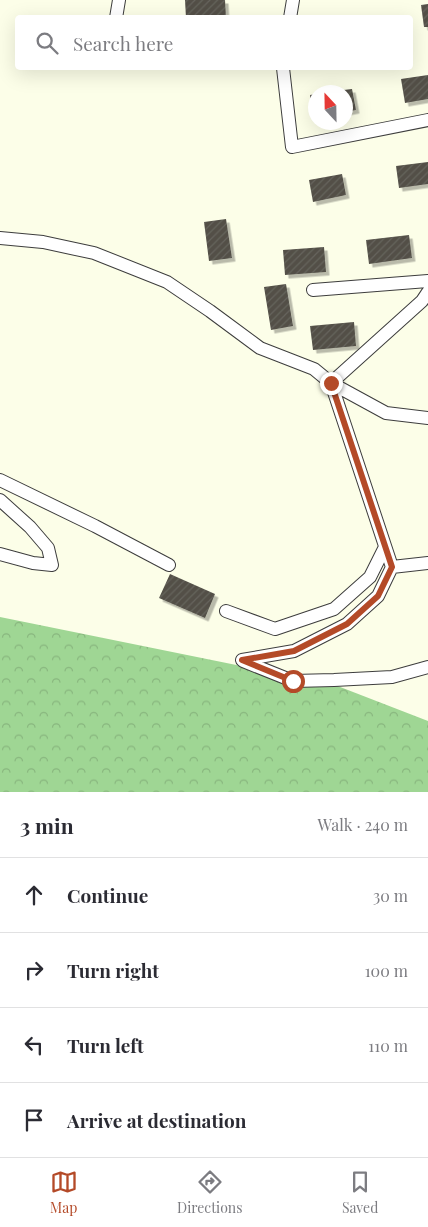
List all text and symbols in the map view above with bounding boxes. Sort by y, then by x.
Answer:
search box [15,15,413,70]
icon: search [33,29,61,57]
text: Search here [73,30,173,56]
north arrow [308,85,353,130]
route end [320,372,343,395]
route start [282,670,305,693]
text: 3 min [20,811,74,839]
text: Walk · 240 m [318,814,408,835]
icon: ahead [20,881,48,909]
text: Continue [67,882,148,908]
text: 30 m [373,885,408,906]
icon: right [20,956,48,984]
text: Turn right [67,957,159,983]
text: 100 m [365,960,408,981]
icon: left [20,1031,48,1059]
text: Turn left [67,1032,144,1058]
text: 110 m [368,1035,408,1056]
icon: arrive [20,1106,48,1134]
text: Arrive at destination [67,1107,247,1133]
tab: Map [50,1168,78,1217]
tab: Directions [177,1168,243,1217]
tab: Saved [342,1168,378,1217]

